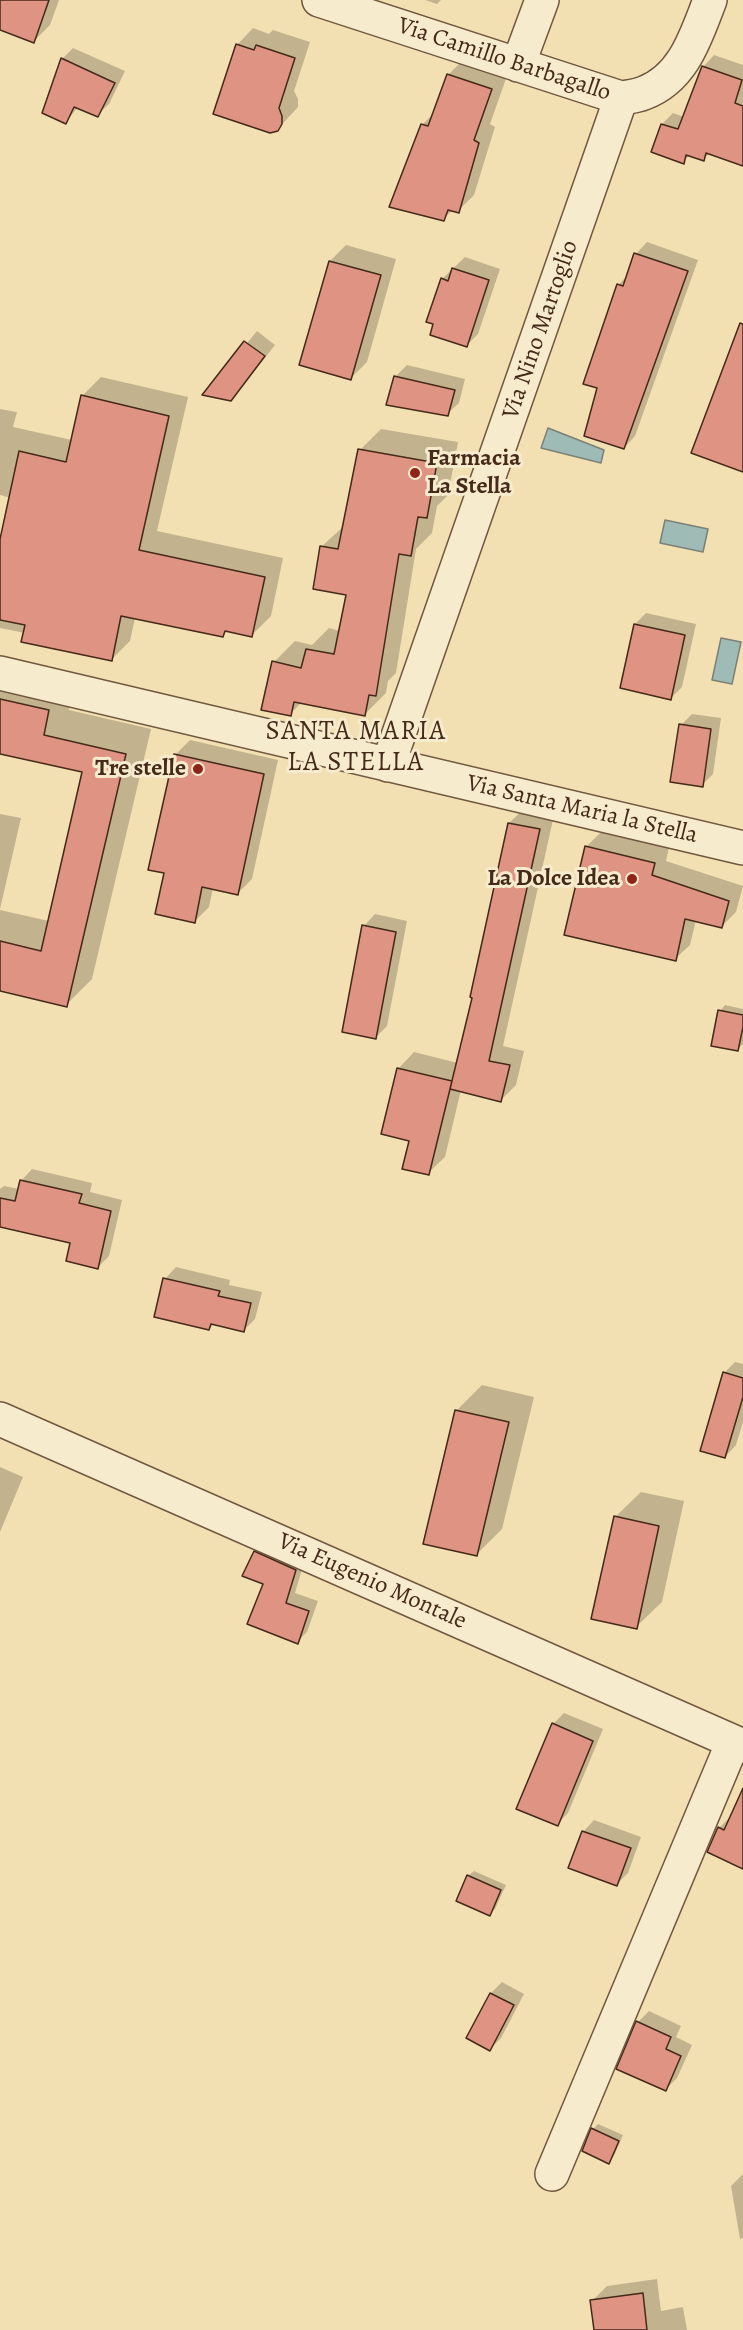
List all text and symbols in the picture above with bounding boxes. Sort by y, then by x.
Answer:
street label: Via Camillo Barbagallo [394,12,614,108]
street label: Via Nino Martoglio [497,237,585,423]
place label: Farmacia La Stella [427,445,521,501]
marker: Farmacia La Stella [408,466,422,480]
district label: SANTA MARIA LA STELLA [265,716,447,779]
place label: Tre stelle [95,755,186,783]
marker: Tre stelle [191,762,205,776]
street label: Via Santa Maria la Stella [464,769,700,851]
place label: La Dolce Idea [487,865,620,893]
marker: La Dolce Idea [625,872,639,886]
street label: Via Eugenio Montale [273,1528,471,1636]

